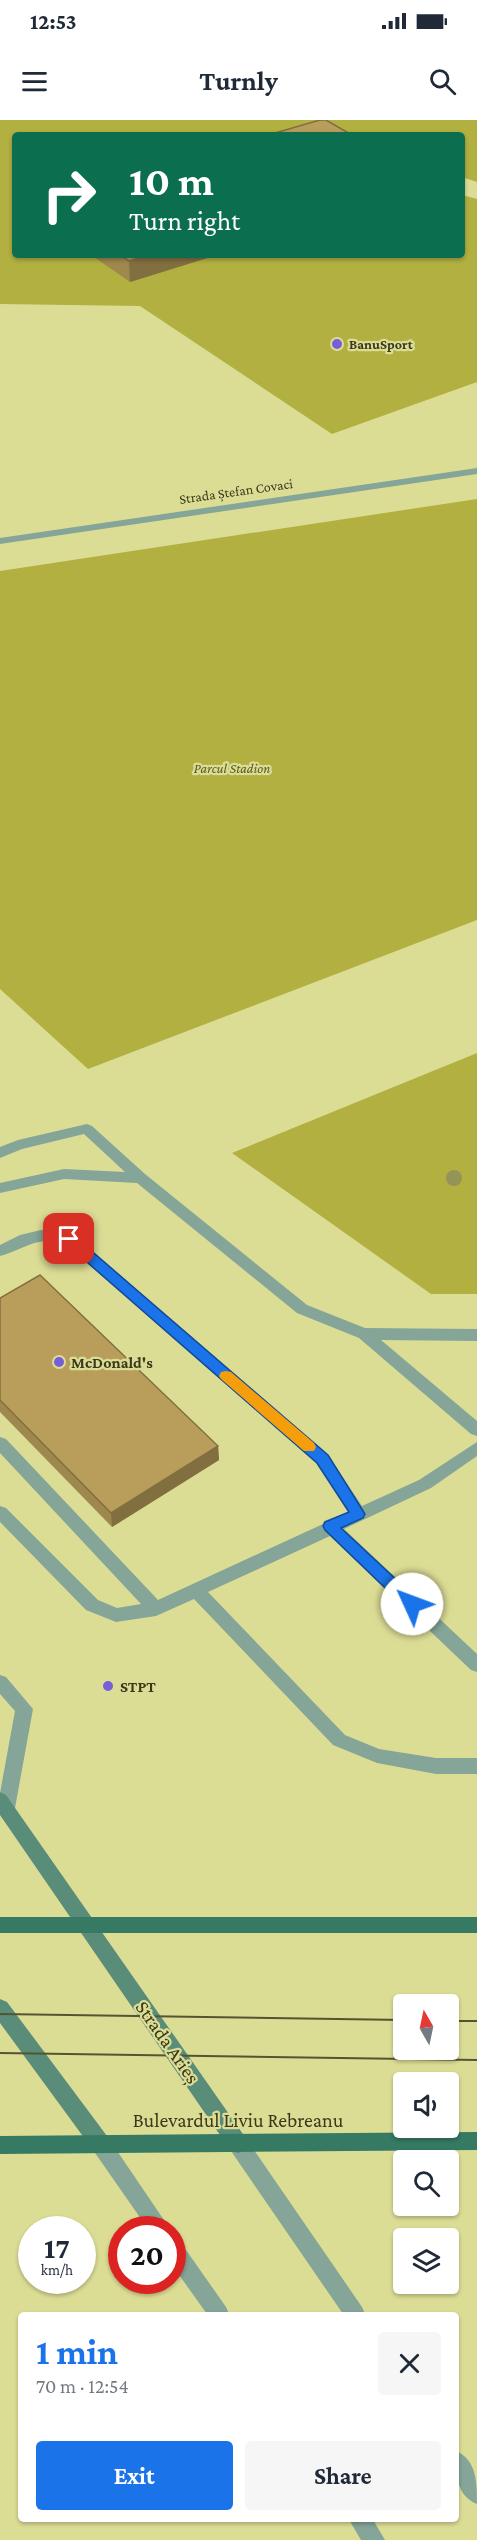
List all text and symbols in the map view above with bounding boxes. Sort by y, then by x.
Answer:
text: 12:53 [30,9,77,34]
icon: menu [18,65,51,98]
icon: search [426,65,459,98]
text: Turnly [199,66,278,96]
icon: right [30,156,108,234]
text: 10 m [129,157,214,204]
text: Turn right [129,206,240,236]
place label: BanuSport [349,336,414,352]
marker: BanuSport [330,337,344,351]
street label: Strada Ștefan Covaci [178,475,294,508]
park label: Parcul Stadion [194,760,270,776]
pin [43,1213,94,1264]
icon: arrive [52,1222,85,1255]
place label: McDonald's [71,1354,153,1371]
marker: McDonald's [52,1355,66,1369]
position arrow [380,1572,444,1636]
place label: STPT [120,1678,156,1695]
marker: STPT [101,1679,115,1693]
north arrow [393,1994,459,2060]
map controls [393,1994,459,2294]
street label: Strada Arieș [130,1996,205,2089]
button: sound [393,2072,459,2138]
street label: Bulevardul Liviu Rebreanu [133,2109,344,2131]
button: search [393,2150,459,2216]
speed limit sign: 20 [108,2216,186,2294]
button: layers [393,2228,459,2294]
text: 17 [44,2231,70,2264]
text: km/h [41,2262,73,2278]
text: 1 min [36,2332,118,2372]
button: close [378,2332,441,2395]
text: 70 m · 12:54 [36,2375,129,2397]
button: Exit [36,2441,233,2510]
button: Share [245,2441,441,2510]

